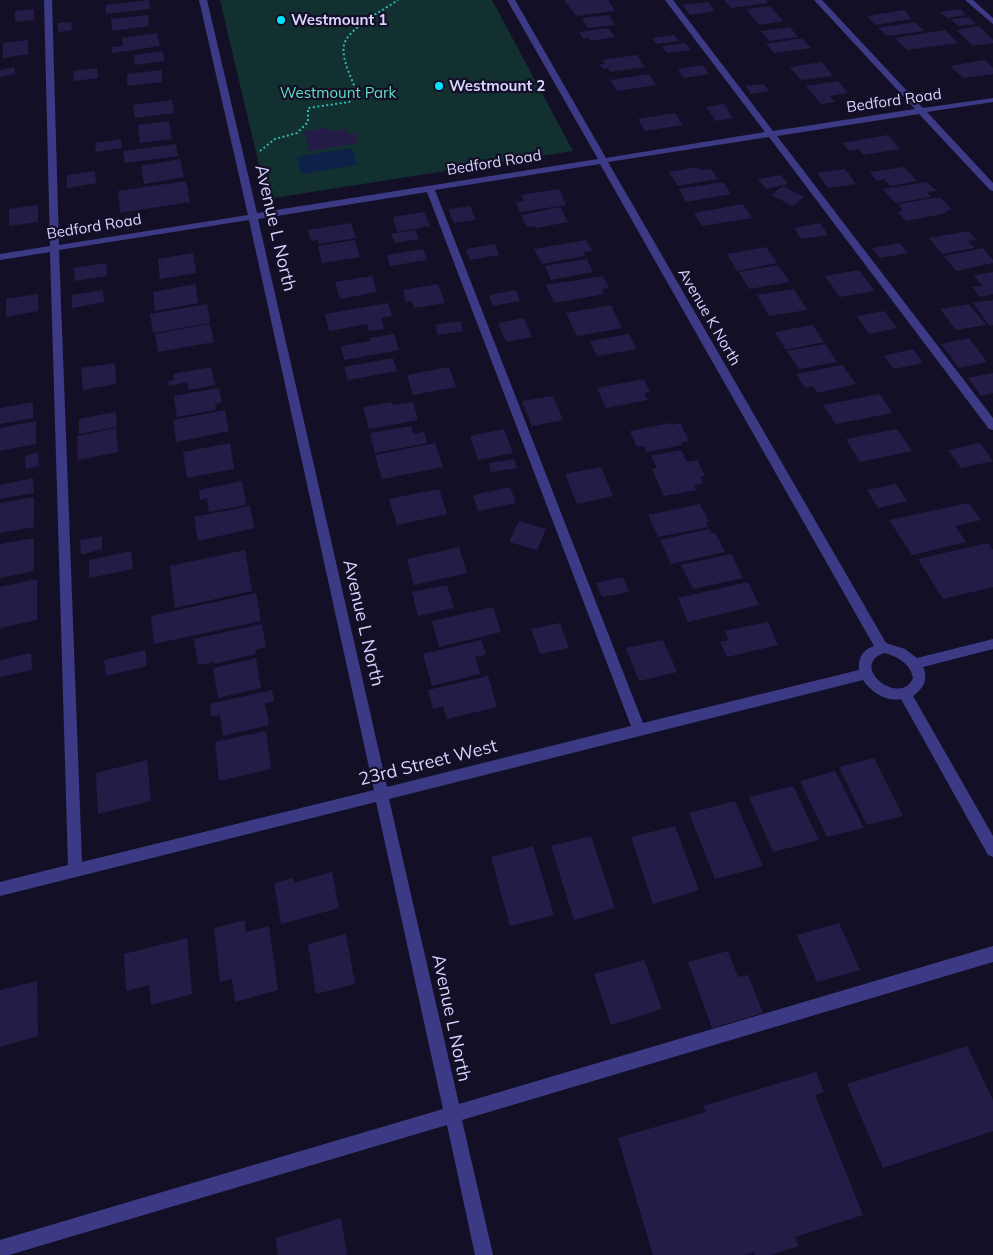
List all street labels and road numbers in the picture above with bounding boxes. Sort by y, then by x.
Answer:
street label: Bedford Road [845,85,943,117]
street label: Bedford Road [445,147,543,179]
street label: Avenue L North [250,162,300,294]
street label: Bedford Road [45,211,143,243]
street label: Avenue K North [674,265,744,369]
street label: Avenue L North [338,557,388,689]
street label: 23rd Street West [357,735,499,791]
street label: Avenue L North [427,952,475,1084]

